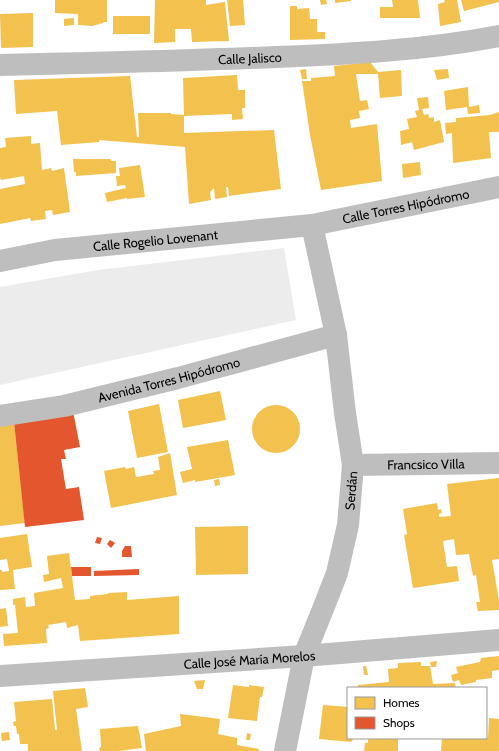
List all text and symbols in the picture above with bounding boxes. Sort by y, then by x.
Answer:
street label: Calle Jalisco [218,49,282,67]
street label: Calle Torres Hipódromo [341,185,471,227]
street label: Calle Rogelio Lovenant [92,226,219,254]
street label: Avenida Torres Hipódromo [96,353,242,405]
street label: Francsico Villa [387,455,466,473]
street label: Serdán [341,470,360,511]
street label: Calle José María Morelos [183,647,316,672]
legend [347,687,487,739]
text: Homes [383,695,420,710]
text: Shops [383,715,415,730]

